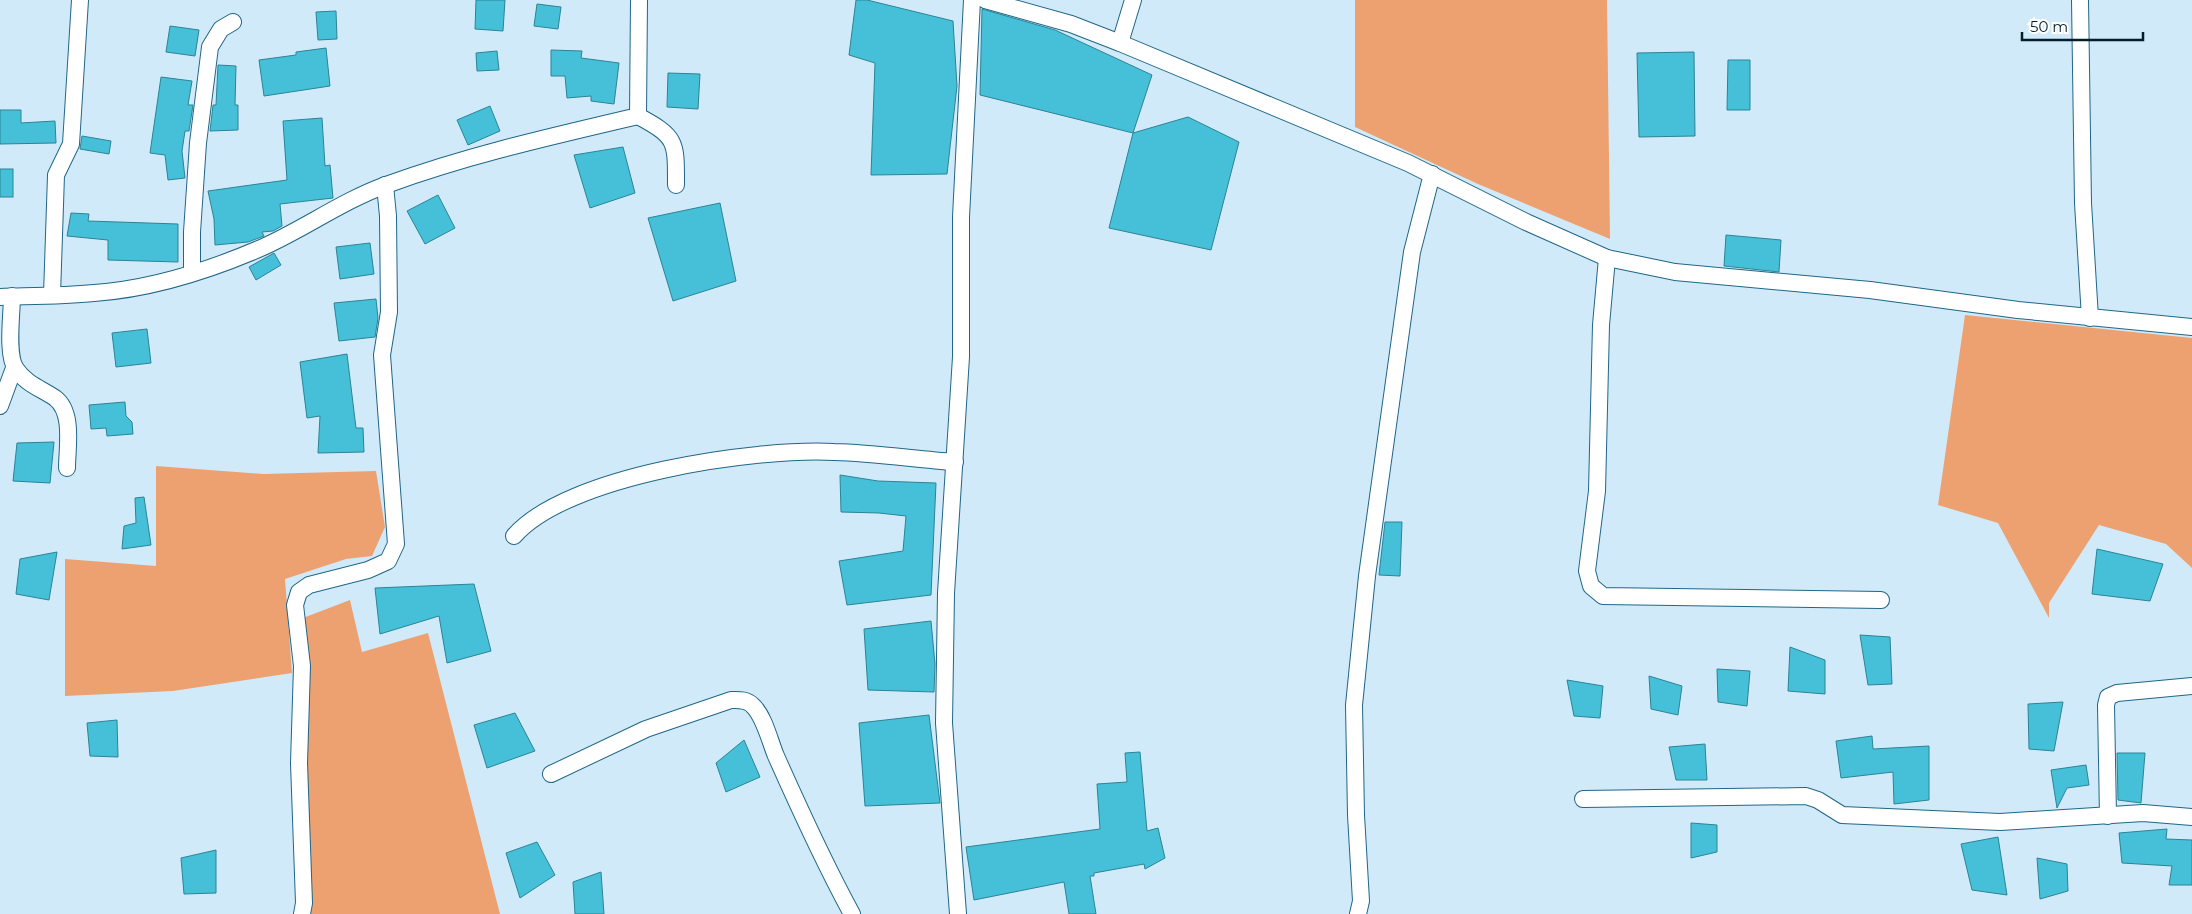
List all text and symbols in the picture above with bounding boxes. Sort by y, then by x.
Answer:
scale bar [2022,10,2143,42]
text: 50 m [2030,17,2068,36]

